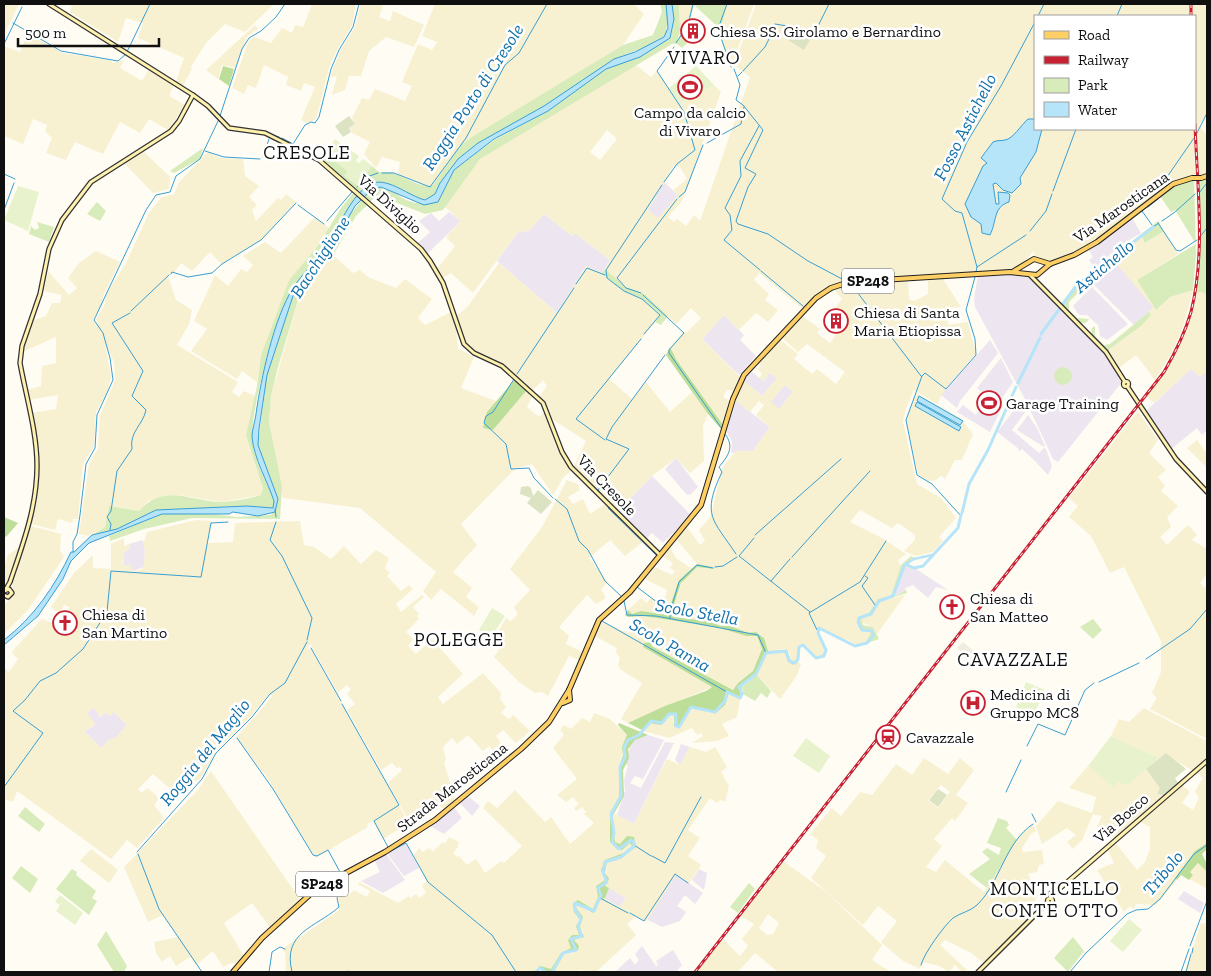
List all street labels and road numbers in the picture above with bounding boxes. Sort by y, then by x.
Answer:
street label: Via Marosticana [1069,167,1173,247]
street label: Via Diviglio [353,170,426,238]
road number: SP248 [842,268,894,294]
street label: Via Cresole [573,450,641,519]
street label: Strada Marosticana [393,738,511,836]
street label: Via Bosco [1089,789,1152,848]
road number: SP248 [296,872,348,896]

